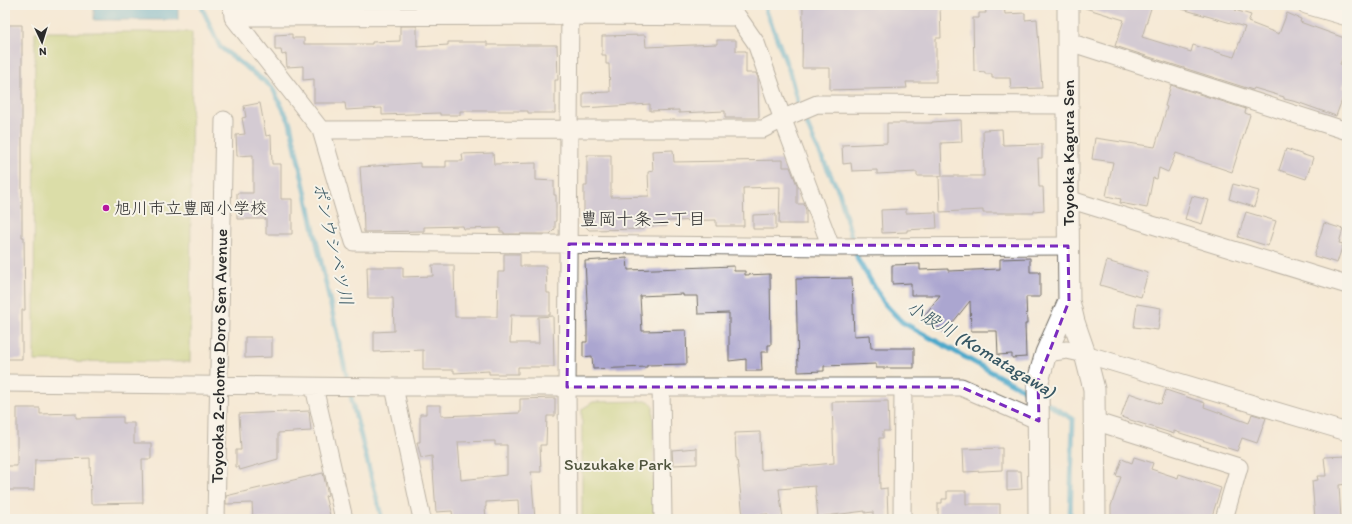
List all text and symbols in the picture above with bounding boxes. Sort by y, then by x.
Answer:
north arrow [22,22,62,62]
text: N [38,45,47,58]
street label: Toyooka Kagura Sen [1058,80,1078,226]
water label: ポンウシベツ川 [308,180,358,308]
place label: 旭川市立豊岡小学校 [114,198,267,218]
marker: 旭川市立豊岡小学校 [101,203,111,213]
district label: 豊岡十条二丁目 [580,208,706,230]
street label: Toyooka 2-chome Doro Sen Avenue [207,228,231,484]
water label: 小股川 (Komatagawa) [902,296,1061,403]
park label: Suzukake Park [564,454,672,474]

